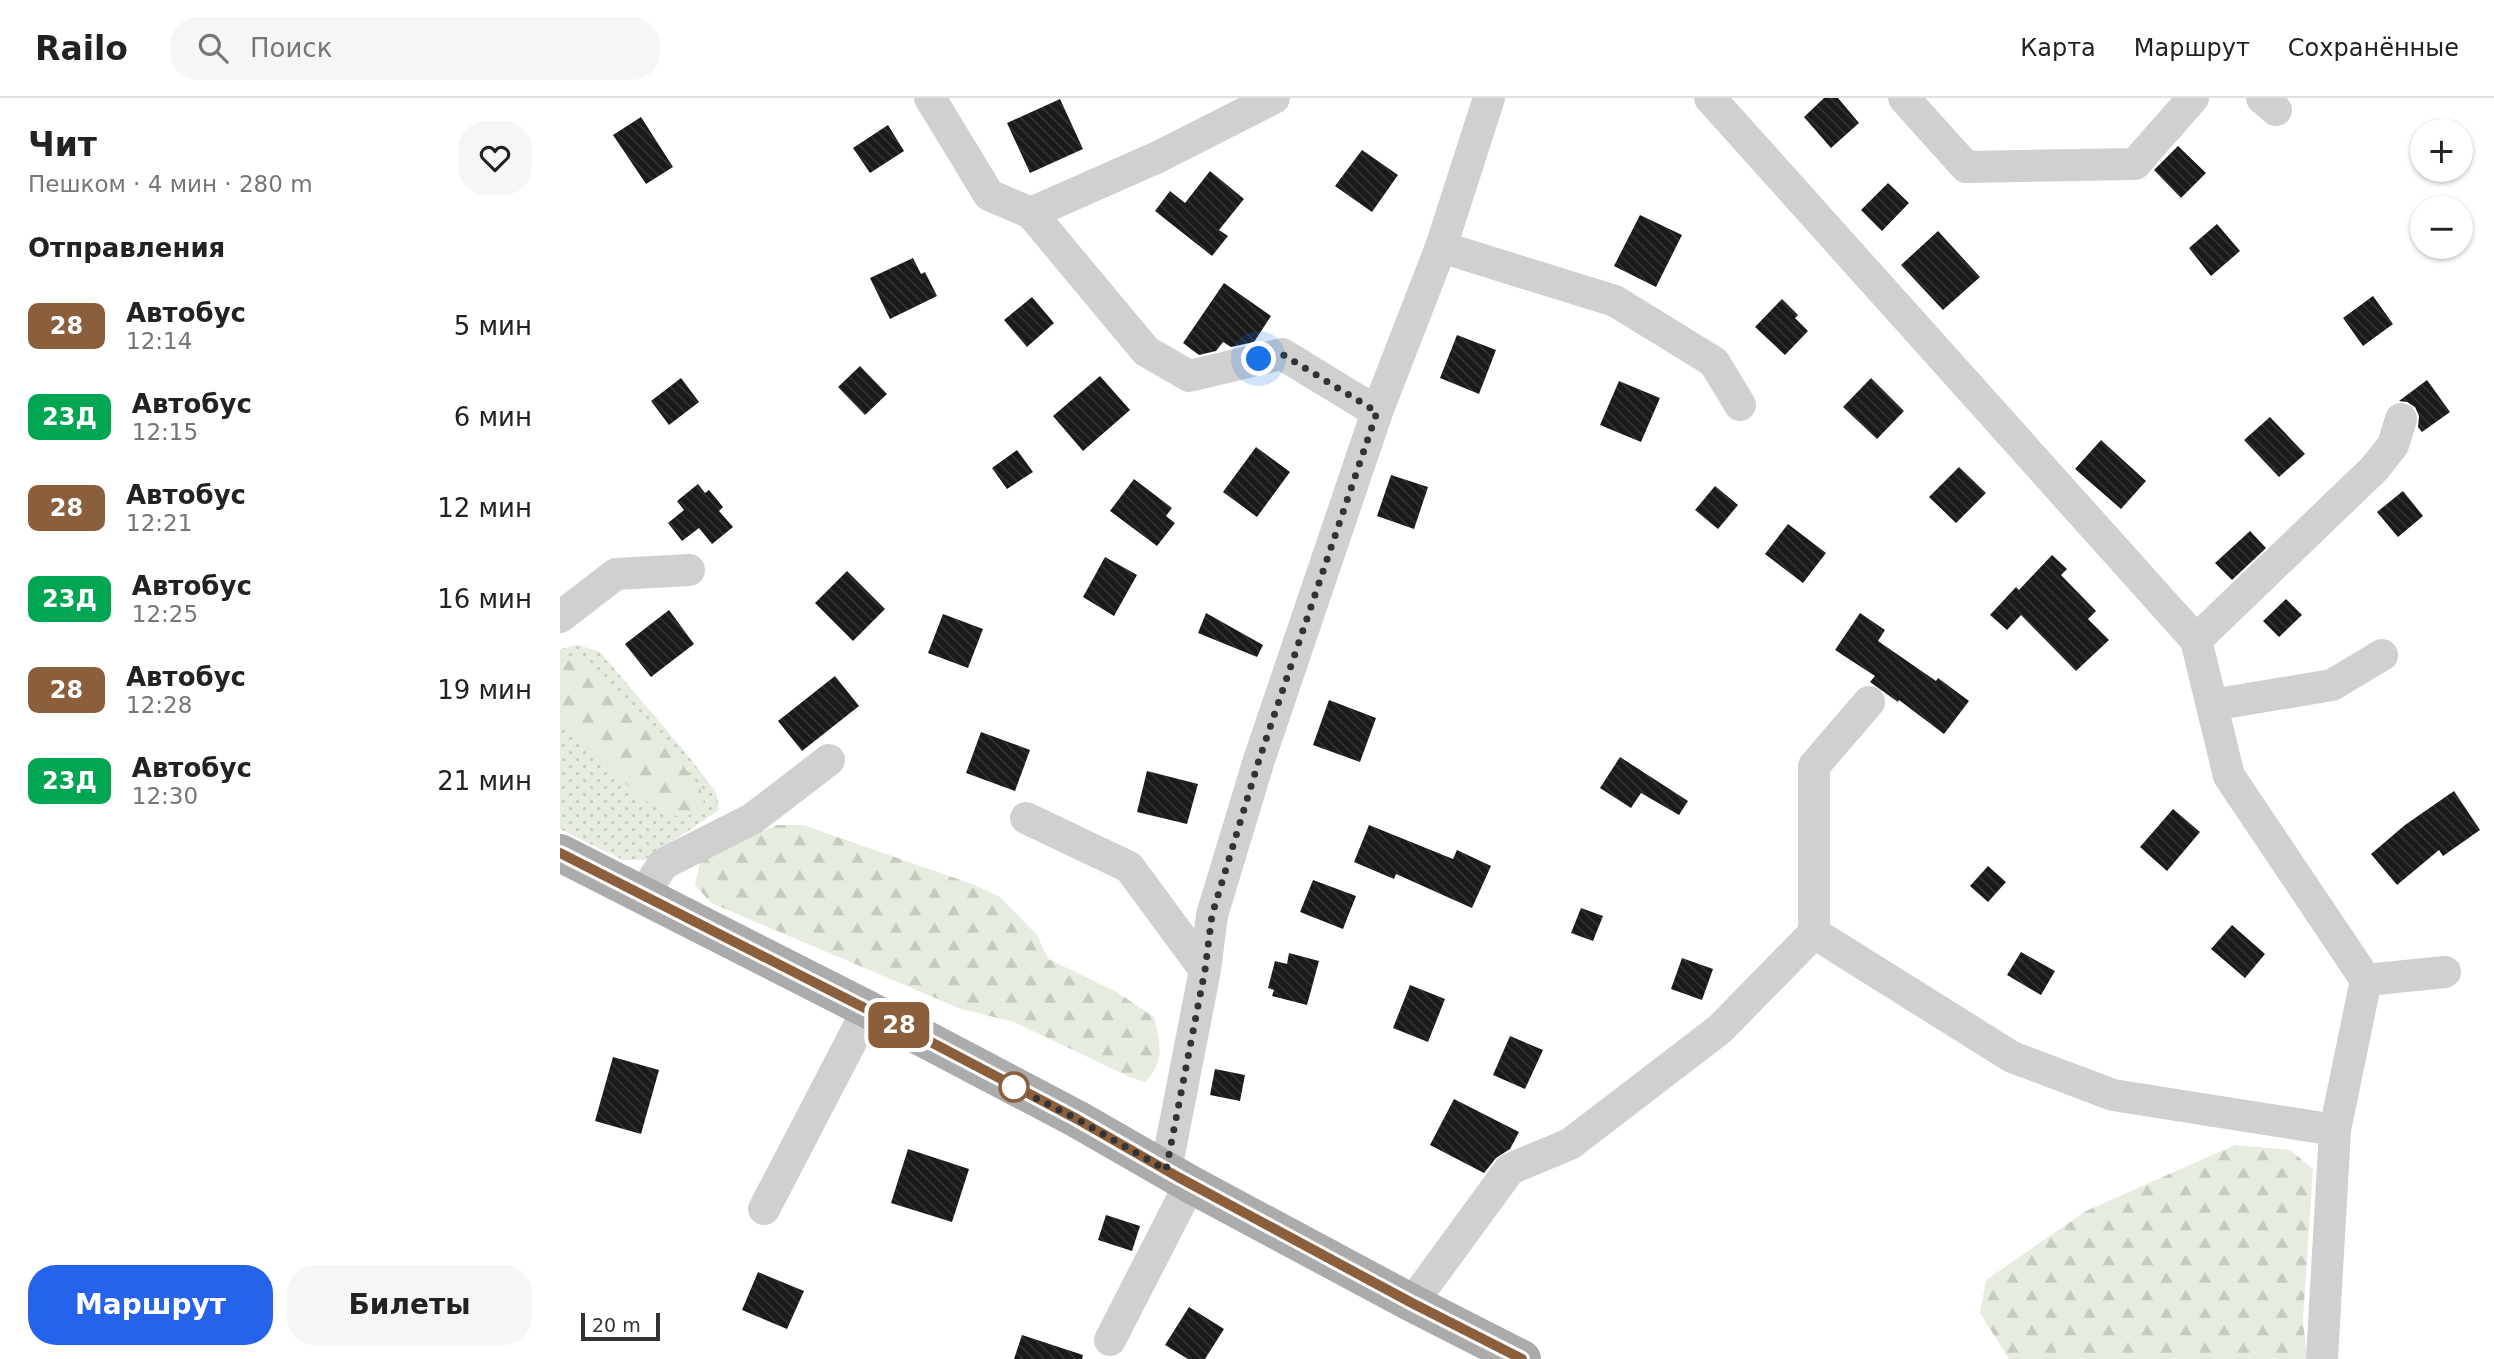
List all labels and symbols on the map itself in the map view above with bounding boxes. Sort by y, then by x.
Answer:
your location [1241,341,1276,376]
line badge: 28 [868,1002,930,1048]
unlabelled marker [999,1072,1029,1102]
scale bar [581,1310,660,1342]

